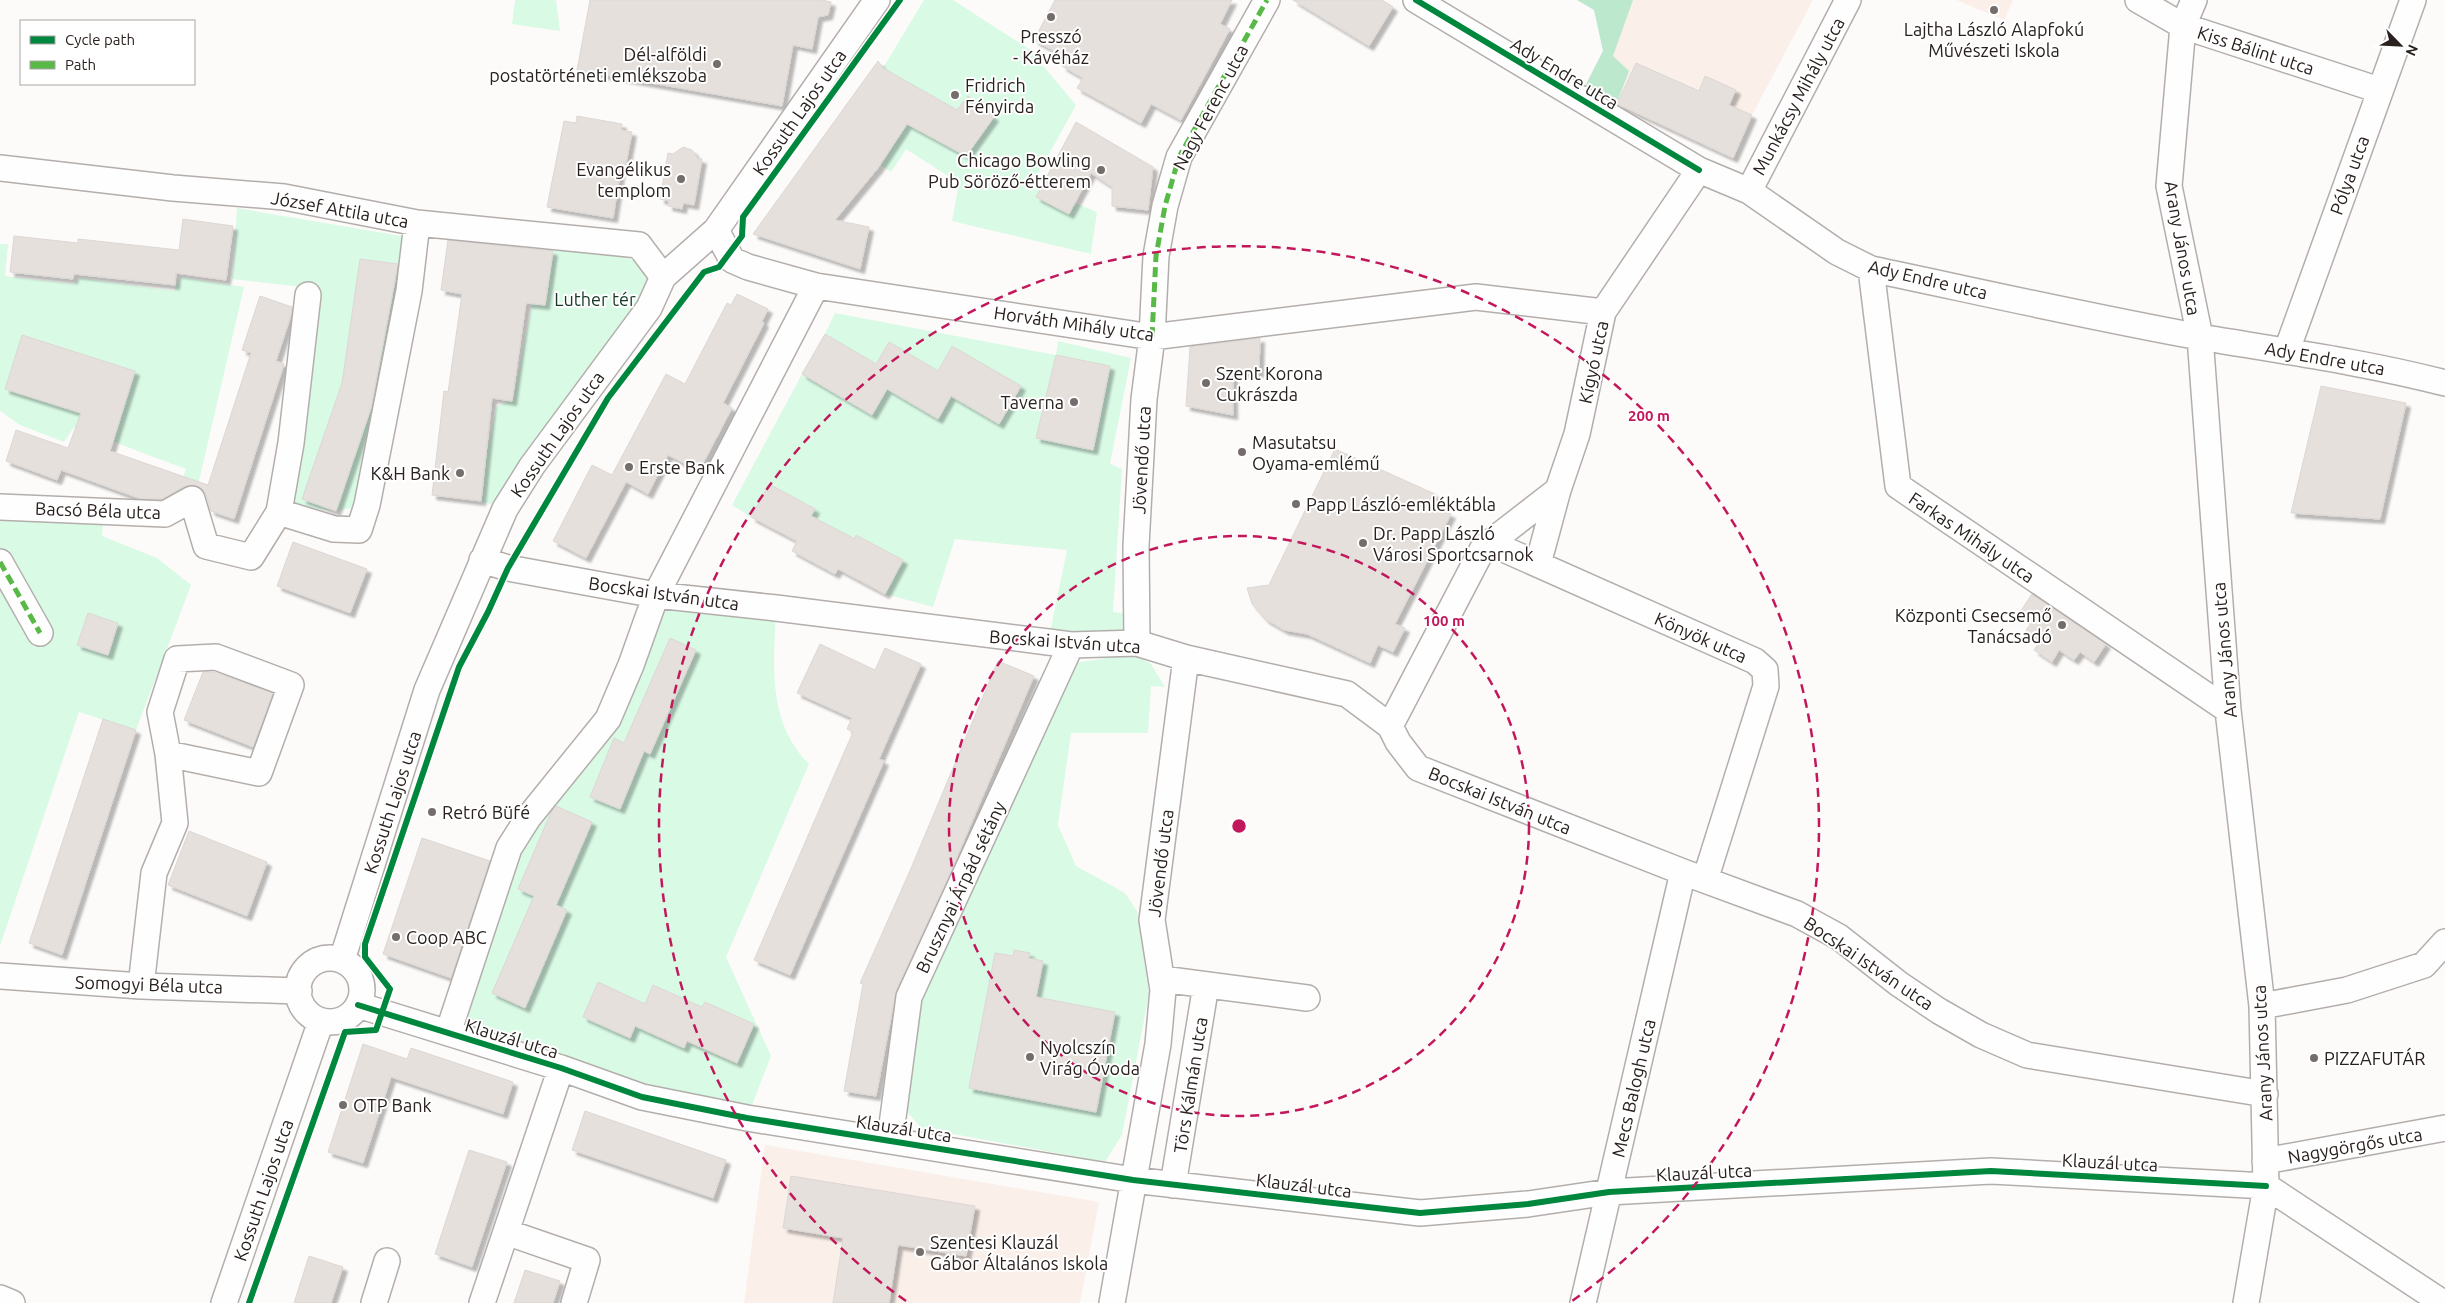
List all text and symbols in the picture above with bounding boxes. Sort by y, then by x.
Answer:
marker: Lajtha László Alapfokú Művészeti Iskola [1988,4,2000,16]
marker: Presszó - Kávéház [1045,11,1057,23]
street label: Munkácsy Mihály utca [1748,14,1848,178]
place label: Lajtha László Alapfokú Művészeti Iskola [1904,19,2084,60]
legend [20,20,195,85]
north arrow [2375,20,2425,70]
street label: Kiss Bálint utca [2195,22,2317,78]
place label: Presszó - Kávéház [1013,26,1089,67]
text: Cycle path [65,31,135,48]
street label: Ady Endre utca [1508,33,1622,113]
street label: Nagy Ferenc utca [1169,41,1251,173]
text: N [2402,42,2421,58]
place label: Dél-alföldi postatörténeti emlékszoba [489,44,707,85]
street label: Kossuth Lajos utca [748,45,850,179]
text: Path [65,56,96,73]
marker: Dél-alföldi postatörténeti emlékszoba [711,58,723,70]
place label: Fridrich Fényirda [965,75,1034,116]
marker: Fridrich Fényirda [949,89,961,101]
street label: Pólya utca [2325,133,2373,217]
place label: Chicago Bowling Pub Söröző-étterem [928,150,1091,191]
place label: Evangélikus templom [576,159,671,200]
marker: Chicago Bowling Pub Söröző-étterem [1095,164,1107,176]
marker: Evangélikus templom [675,173,687,185]
street label: Arany János utca [2161,179,2205,317]
street label: József Attila utca [270,187,410,231]
street label: Ady Endre utca [1866,256,1990,302]
park label: Luther tér [554,289,636,309]
street label: Horváth Mihály utca [993,302,1155,344]
street label: Kígyó utca [1574,319,1612,405]
street label: Ady Endre utca [2263,338,2387,378]
place label: Szent Korona Cukrászda [1216,363,1323,404]
street label: Kossuth Lajos utca [506,367,608,501]
marker: Szent Korona Cukrászda [1200,377,1212,389]
place label: Taverna [1000,392,1064,412]
marker: Taverna [1068,396,1080,408]
street label: Jövendő utca [1128,405,1154,515]
text: 200 m [1628,407,1670,424]
place label: Masutatsu Oyama-emlémű [1252,432,1380,473]
marker: Masutatsu Oyama-emlémű [1236,446,1248,458]
place label: Erste Bank [639,457,725,477]
marker: Erste Bank [623,461,635,473]
place label: K&H Bank [371,463,450,483]
marker: K&H Bank [454,467,466,479]
street label: Farkas Mihály utca [1905,488,2039,586]
place label: Papp László-emléktábla [1306,494,1496,514]
street label: Bacsó Béla utca [35,498,161,522]
marker: Papp László-emléktábla [1290,498,1302,510]
place label: Dr. Papp László Városi Sportcsarnok [1373,523,1534,564]
marker: Dr. Papp László Városi Sportcsarnok [1357,537,1369,549]
street label: Bocskai István utca [587,573,741,613]
street label: Arany János utca [2208,581,2240,719]
place label: Központi Csecsemő Tanácsadó [1895,605,2052,646]
street label: Könyök utca [1652,608,1750,666]
text: 100 m [1423,612,1465,629]
marker: Központi Csecsemő Tanácsadó [2056,619,2068,631]
street label: Bocskai István utca [989,626,1141,656]
street label: Kossuth Lajos utca [359,728,425,876]
street label: Bocskai István utca [1426,762,1574,838]
street label: Brusznyai Árpád sétány [911,797,1009,976]
place label: Retró Büfé [442,802,530,822]
marker: Retró Büfé [426,806,438,818]
street label: Jövendő utca [1143,808,1177,918]
centre of rings [1230,817,1248,835]
street label: Bocskai István utca [1800,912,1938,1014]
place label: Coop ABC [406,927,487,947]
marker: Coop ABC [390,931,402,943]
street label: Somogyi Béla utca [75,971,223,997]
street label: Arany János utca [2248,984,2276,1122]
street label: Klauzál utca [463,1014,561,1062]
street label: Törs Kálmán utca [1169,1016,1211,1154]
street label: Mecs Balogh utca [1607,1017,1659,1159]
place label: Nyolcszín Virág Óvoda [1040,1037,1140,1078]
place label: PIZZAFUTÁR [2324,1047,2426,1068]
marker: Nyolcszín Virág Óvoda [1024,1051,1036,1063]
marker: PIZZAFUTÁR [2308,1052,2320,1064]
place label: OTP Bank [353,1095,432,1115]
marker: OTP Bank [337,1099,349,1111]
street label: Klauzál utca [855,1111,953,1145]
street label: Kossuth Lajos utca [229,1116,297,1264]
street label: Nagygörgős utca [2286,1123,2424,1167]
street label: Klauzál utca [2061,1149,2159,1175]
street label: Klauzál utca [1655,1159,1753,1185]
street label: Klauzál utca [1255,1169,1353,1201]
place label: Szentesi Klauzál Gábor Általános Iskola [930,1232,1108,1273]
marker: Szentesi Klauzál Gábor Általános Iskola [914,1246,926,1258]

